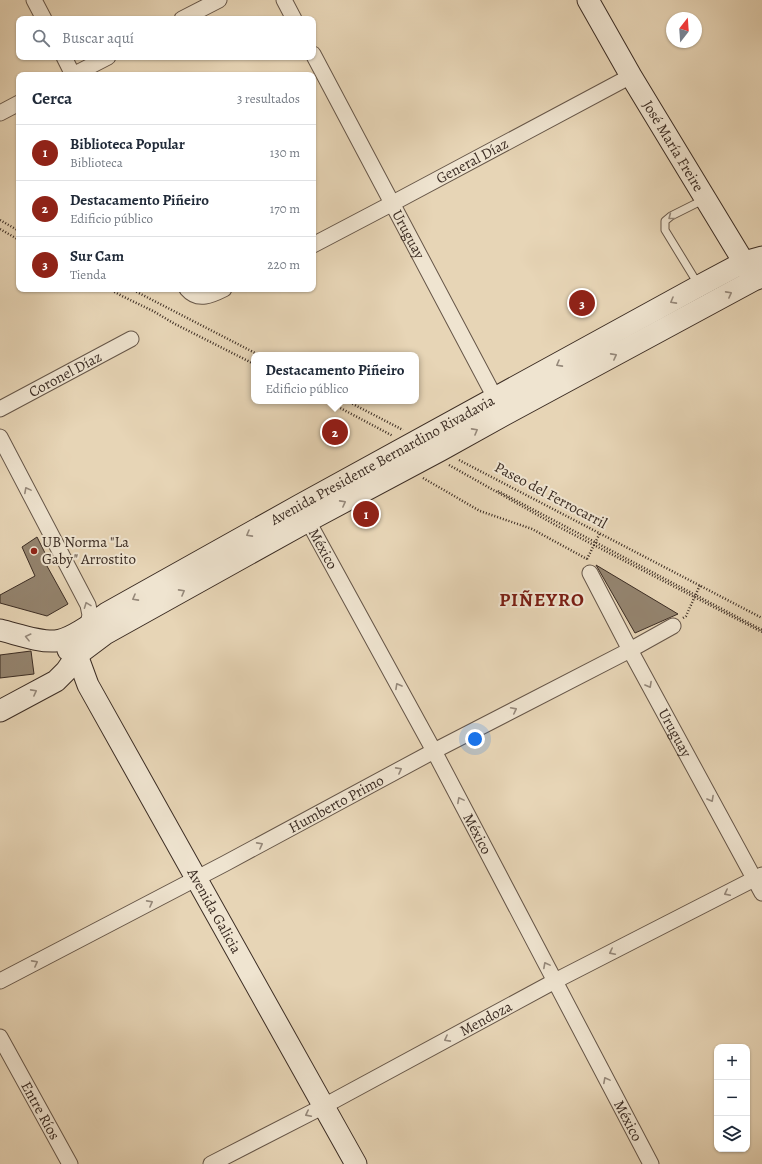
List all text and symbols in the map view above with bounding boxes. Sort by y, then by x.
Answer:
north arrow [666,12,702,48]
search box [16,16,316,60]
icon: search [30,27,52,49]
text: Buscar aquí [62,28,134,48]
text: Cerca [32,87,72,110]
text: 3 resultados [237,90,300,107]
street label: José María Freire [638,96,709,195]
street label: General Díaz [432,133,512,188]
text: Biblioteca Popular [70,134,185,154]
text: 1 [43,144,47,161]
text: 130 m [270,144,300,161]
text: Biblioteca [70,154,123,171]
text: Destacamento Piñeiro [70,190,209,210]
text: 2 [42,200,48,217]
text: 170 m [270,200,300,217]
street label: Uruguay [387,206,430,263]
text: Edificio público [70,210,153,227]
one-way arrow [668,213,675,220]
text: Sur Cam [70,246,124,266]
text: 3 [42,256,48,273]
text: 220 m [267,256,300,273]
text: Tienda [70,266,106,283]
pin: 3 [569,288,595,318]
one-way arrow [724,291,732,299]
one-way arrow [670,296,677,303]
street label: Coronel Díaz [25,346,105,402]
popup [251,352,419,404]
one-way arrow [610,353,617,360]
one-way arrow [556,359,563,366]
text: Destacamento Piñeiro [265,360,405,380]
text: Edificio público [265,380,348,397]
street label: Avenida Presidente Bernardino Rivadavia [266,390,498,530]
pin: 2 [322,417,348,447]
one-way arrow [471,428,478,436]
street label: Paseo del Ferrocarril [491,457,611,533]
one-way arrow [25,487,32,494]
pin: 1 [353,499,379,529]
one-way arrow [339,500,346,507]
street label: México [304,525,342,573]
one-way arrow [246,529,253,537]
place label: UB Norma "La Gaby" Arrostito [42,532,136,569]
marker: UB Norma "La Gaby" Arrostito [29,546,39,556]
district label: PIÑEYRO [499,587,585,613]
one-way arrow [178,589,185,596]
one-way arrow [132,593,139,600]
one-way arrow [83,602,91,609]
one-way arrow [25,633,32,642]
one-way arrow [644,680,651,688]
one-way arrow [395,682,403,690]
one-way arrow [30,690,38,697]
street label: Uruguay [654,705,697,761]
one-way arrow [510,707,517,715]
your location [465,729,485,749]
one-way arrow [395,767,402,775]
street label: Humberto Primo [285,770,387,838]
one-way arrow [706,795,714,802]
one-way arrow [457,797,464,804]
street label: México [458,810,497,858]
one-way arrow [256,842,263,849]
street label: Avenida Galicia [182,864,246,957]
one-way arrow [724,888,732,896]
one-way arrow [145,900,153,907]
one-way arrow [608,947,616,955]
one-way arrow [30,960,38,968]
one-way arrow [543,962,551,969]
street label: Mendoza [456,996,516,1041]
one-way arrow [444,1035,451,1042]
map controls [714,1044,750,1152]
button: + [714,1044,750,1080]
one-way arrow [604,1077,611,1084]
street label: Entre Ríos [16,1078,65,1143]
button: − [714,1080,750,1116]
street label: México [609,1096,647,1145]
one-way arrow [305,1109,312,1117]
button: layers [714,1116,750,1152]

